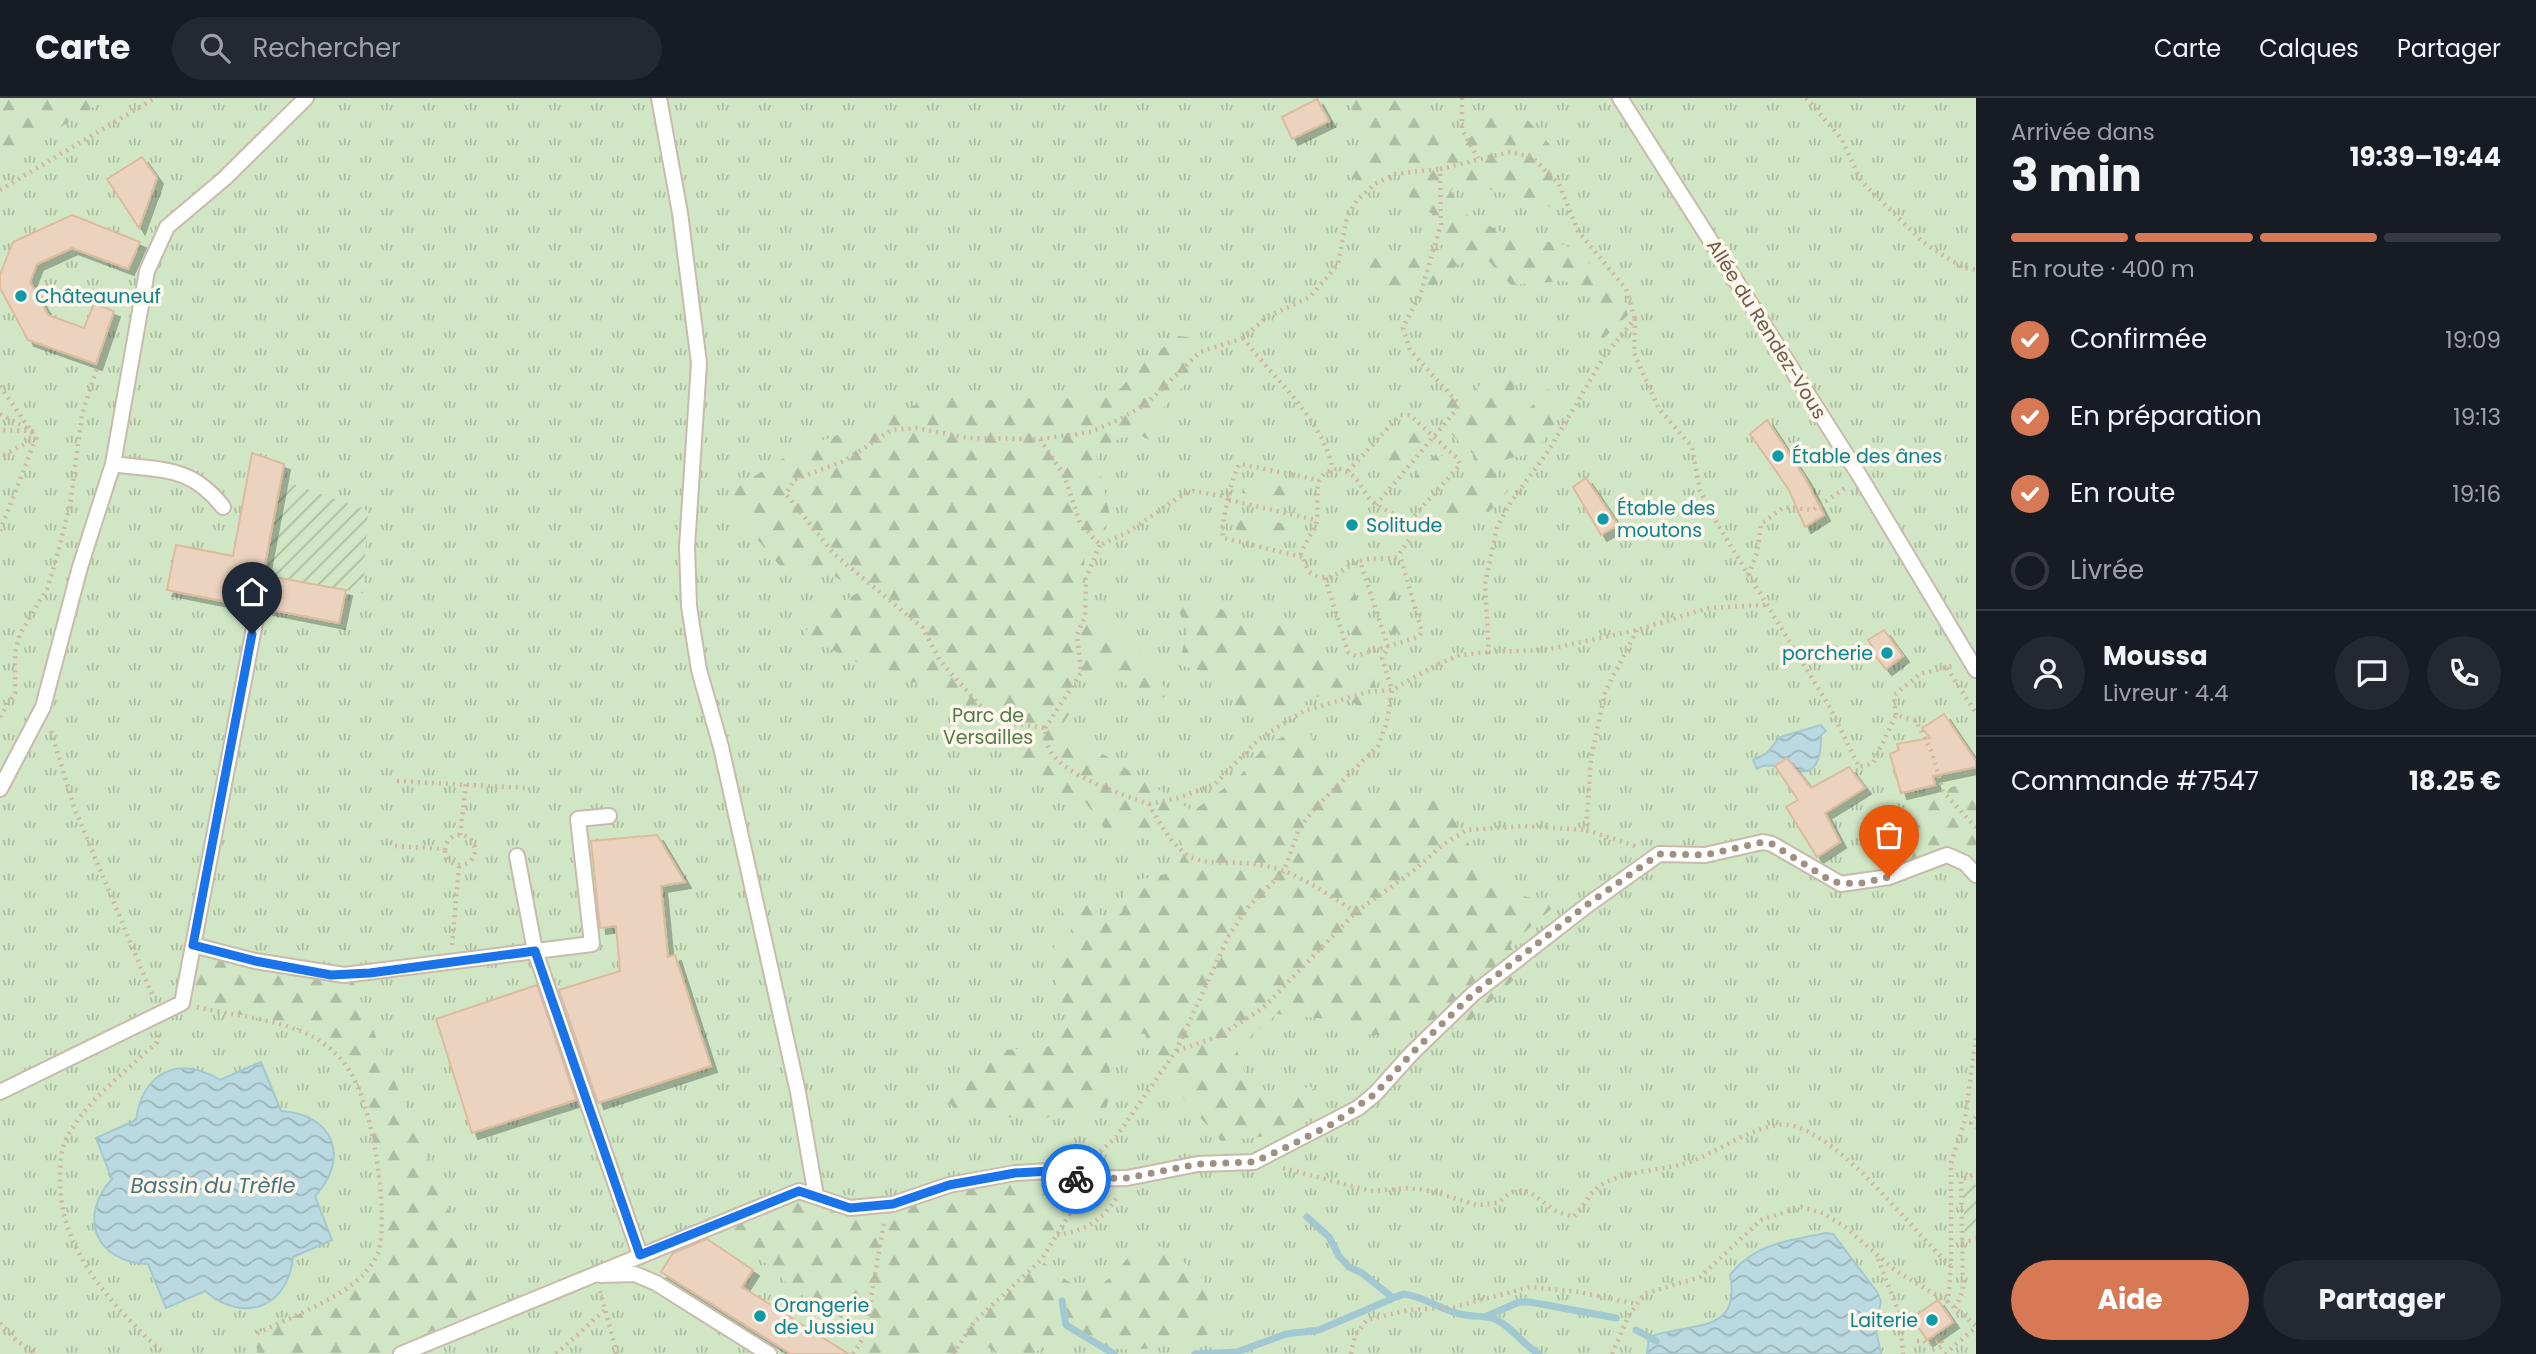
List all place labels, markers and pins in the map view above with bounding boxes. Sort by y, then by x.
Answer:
place label: Châteauneuf [35,283,161,310]
marker: Châteauneuf [13,288,29,304]
place label: Étable des ânes [1792,443,1942,470]
marker: Étable des ânes [1770,448,1786,464]
place label: Étable des moutons [1617,495,1715,544]
marker: Étable des moutons [1595,511,1611,527]
place label: Solitude [1366,512,1442,539]
marker: Solitude [1344,517,1360,533]
pin [222,562,282,634]
place label: porcherie [1782,640,1873,667]
marker: porcherie [1879,645,1895,661]
pin [1859,805,1919,877]
place label: Orangerie de Jussieu [774,1292,874,1341]
place label: Laiterie [1850,1307,1918,1334]
marker: Orangerie de Jussieu [752,1308,768,1324]
marker: Laiterie [1924,1312,1940,1328]

